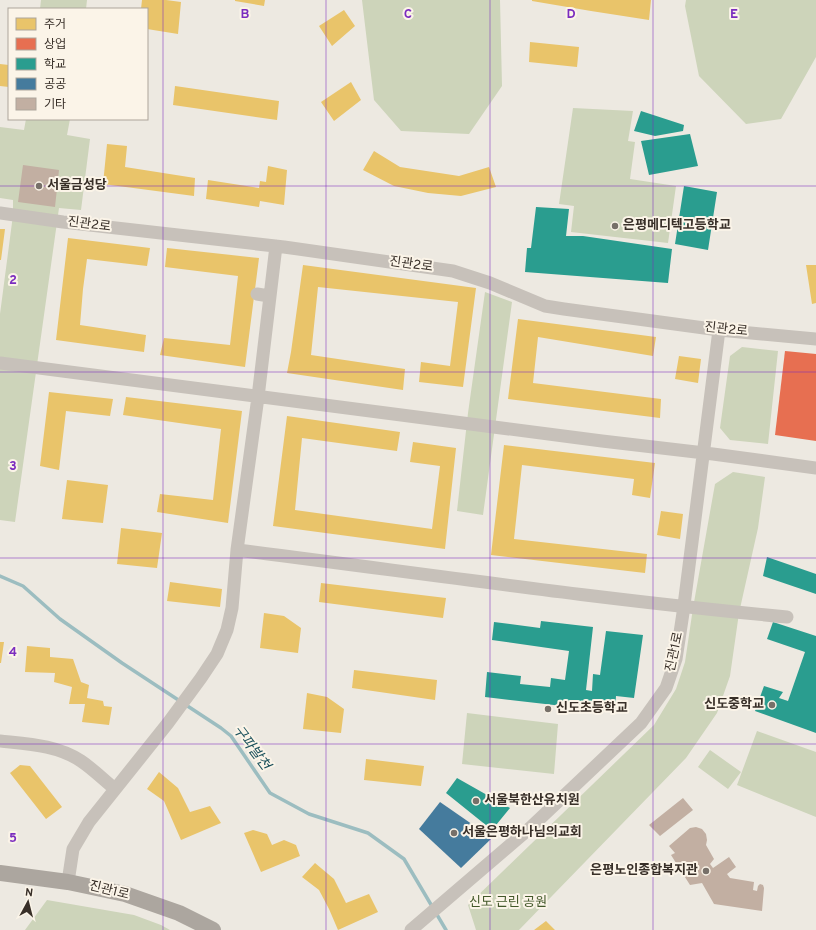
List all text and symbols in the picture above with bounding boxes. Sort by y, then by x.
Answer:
text: B [241,7,250,23]
text: C [404,7,412,23]
text: D [566,7,576,23]
text: E [730,7,738,23]
legend [8,8,148,120]
text: 주거 [44,17,66,33]
text: 상업 [44,37,66,53]
text: 학교 [44,57,66,73]
text: 공공 [44,77,66,93]
text: 기타 [44,97,66,113]
place label: 서울금성당 [47,178,107,194]
marker: 서울금성당 [34,181,44,191]
street label: 진관2로 [66,214,112,236]
place label: 은평메디텍고등학교 [623,217,731,234]
marker: 은평메디텍고등학교 [610,221,620,231]
street label: 진관2로 [388,254,434,276]
text: 2 [9,273,17,289]
street label: 진관2로 [703,320,749,340]
text: 3 [9,459,17,475]
street label: 진관1로 [663,630,687,674]
text: 4 [9,645,17,661]
place label: 신도중학교 [704,696,764,713]
place label: 신도초등학교 [556,700,628,717]
marker: 신도중학교 [767,700,777,710]
marker: 신도초등학교 [543,704,553,714]
water label: 구파발천 [229,722,274,775]
place label: 서울북한산유치원 [484,792,580,809]
marker: 서울북한산유치원 [471,796,481,806]
place label: 서울은평하나님의교회 [462,825,582,841]
marker: 서울은평하나님의교회 [449,828,459,838]
text: 5 [9,831,17,847]
place label: 은평노인종합복지관 [590,862,698,879]
marker: 은평노인종합복지관 [701,866,711,876]
street label: 진관1로 [87,878,131,904]
north arrow [8,882,48,922]
text: N [24,886,34,900]
park label: 신도 근린 공원 [469,895,547,911]

